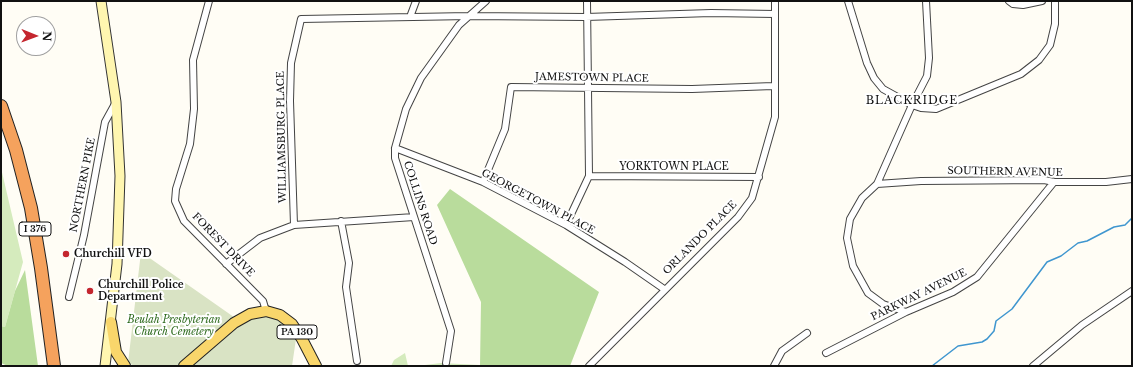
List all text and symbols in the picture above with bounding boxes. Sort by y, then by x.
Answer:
north arrow [16,16,56,56]
text: N [40,31,54,41]
street label: WILLIAMSBURG PLACE [275,71,289,203]
street label: JAMESTOWN PLACE [535,71,649,85]
district label: BLACKRIDGE [866,94,958,108]
street label: NORTHERN PIKE [68,137,98,233]
street label: COLLINS ROAD [401,159,439,247]
street label: YORKTOWN PLACE [619,161,729,173]
street label: SOUTHERN AVENUE [947,165,1063,179]
street label: GEORGETOWN PLACE [479,167,597,237]
street label: ORLANDO PLACE [661,199,739,277]
street label: FOREST DRIVE [189,211,257,279]
road number: I 376 [19,222,51,236]
place label: Churchill VFD [74,248,152,260]
marker: Churchill VFD [61,249,71,259]
street label: PARKWAY AVENUE [869,267,969,323]
place label: Churchill Police Department [98,279,184,302]
marker: Churchill Police Department [85,286,95,296]
park label: Beulah Presbyterian Church Cemetery [127,314,221,338]
road number: PA 130 [277,325,317,339]

